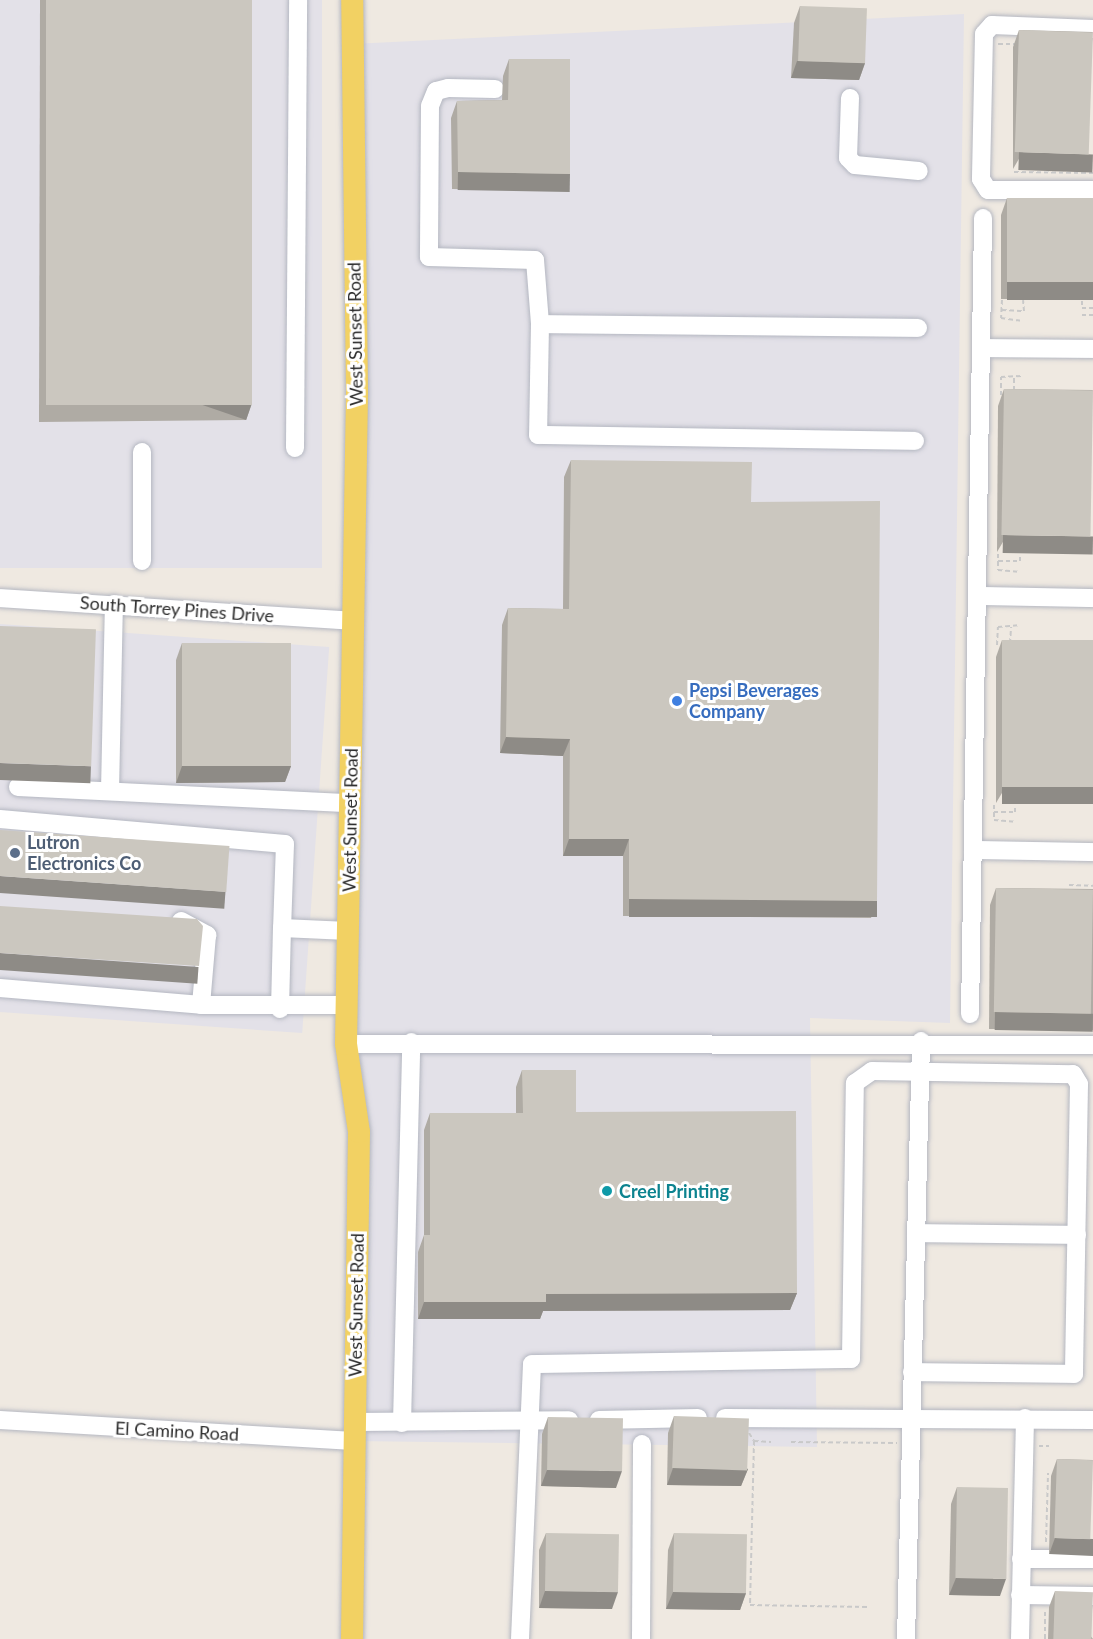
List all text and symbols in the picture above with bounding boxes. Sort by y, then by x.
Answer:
street label: West Sunset Road [343,262,367,406]
street label: South Torrey Pines Drive [79,591,275,627]
place label: Pepsi Beverages Company [689,680,819,722]
marker: Pepsi Beverages Company [670,694,684,708]
street label: West Sunset Road [338,748,362,892]
place label: Lutron Electronics Co [27,832,141,874]
marker: Lutron Electronics Co [8,846,22,860]
place label: Creel Printing [619,1180,729,1202]
marker: Creel Printing [600,1184,614,1198]
street label: West Sunset Road [344,1233,368,1377]
street label: El Camino Road [114,1417,240,1445]

